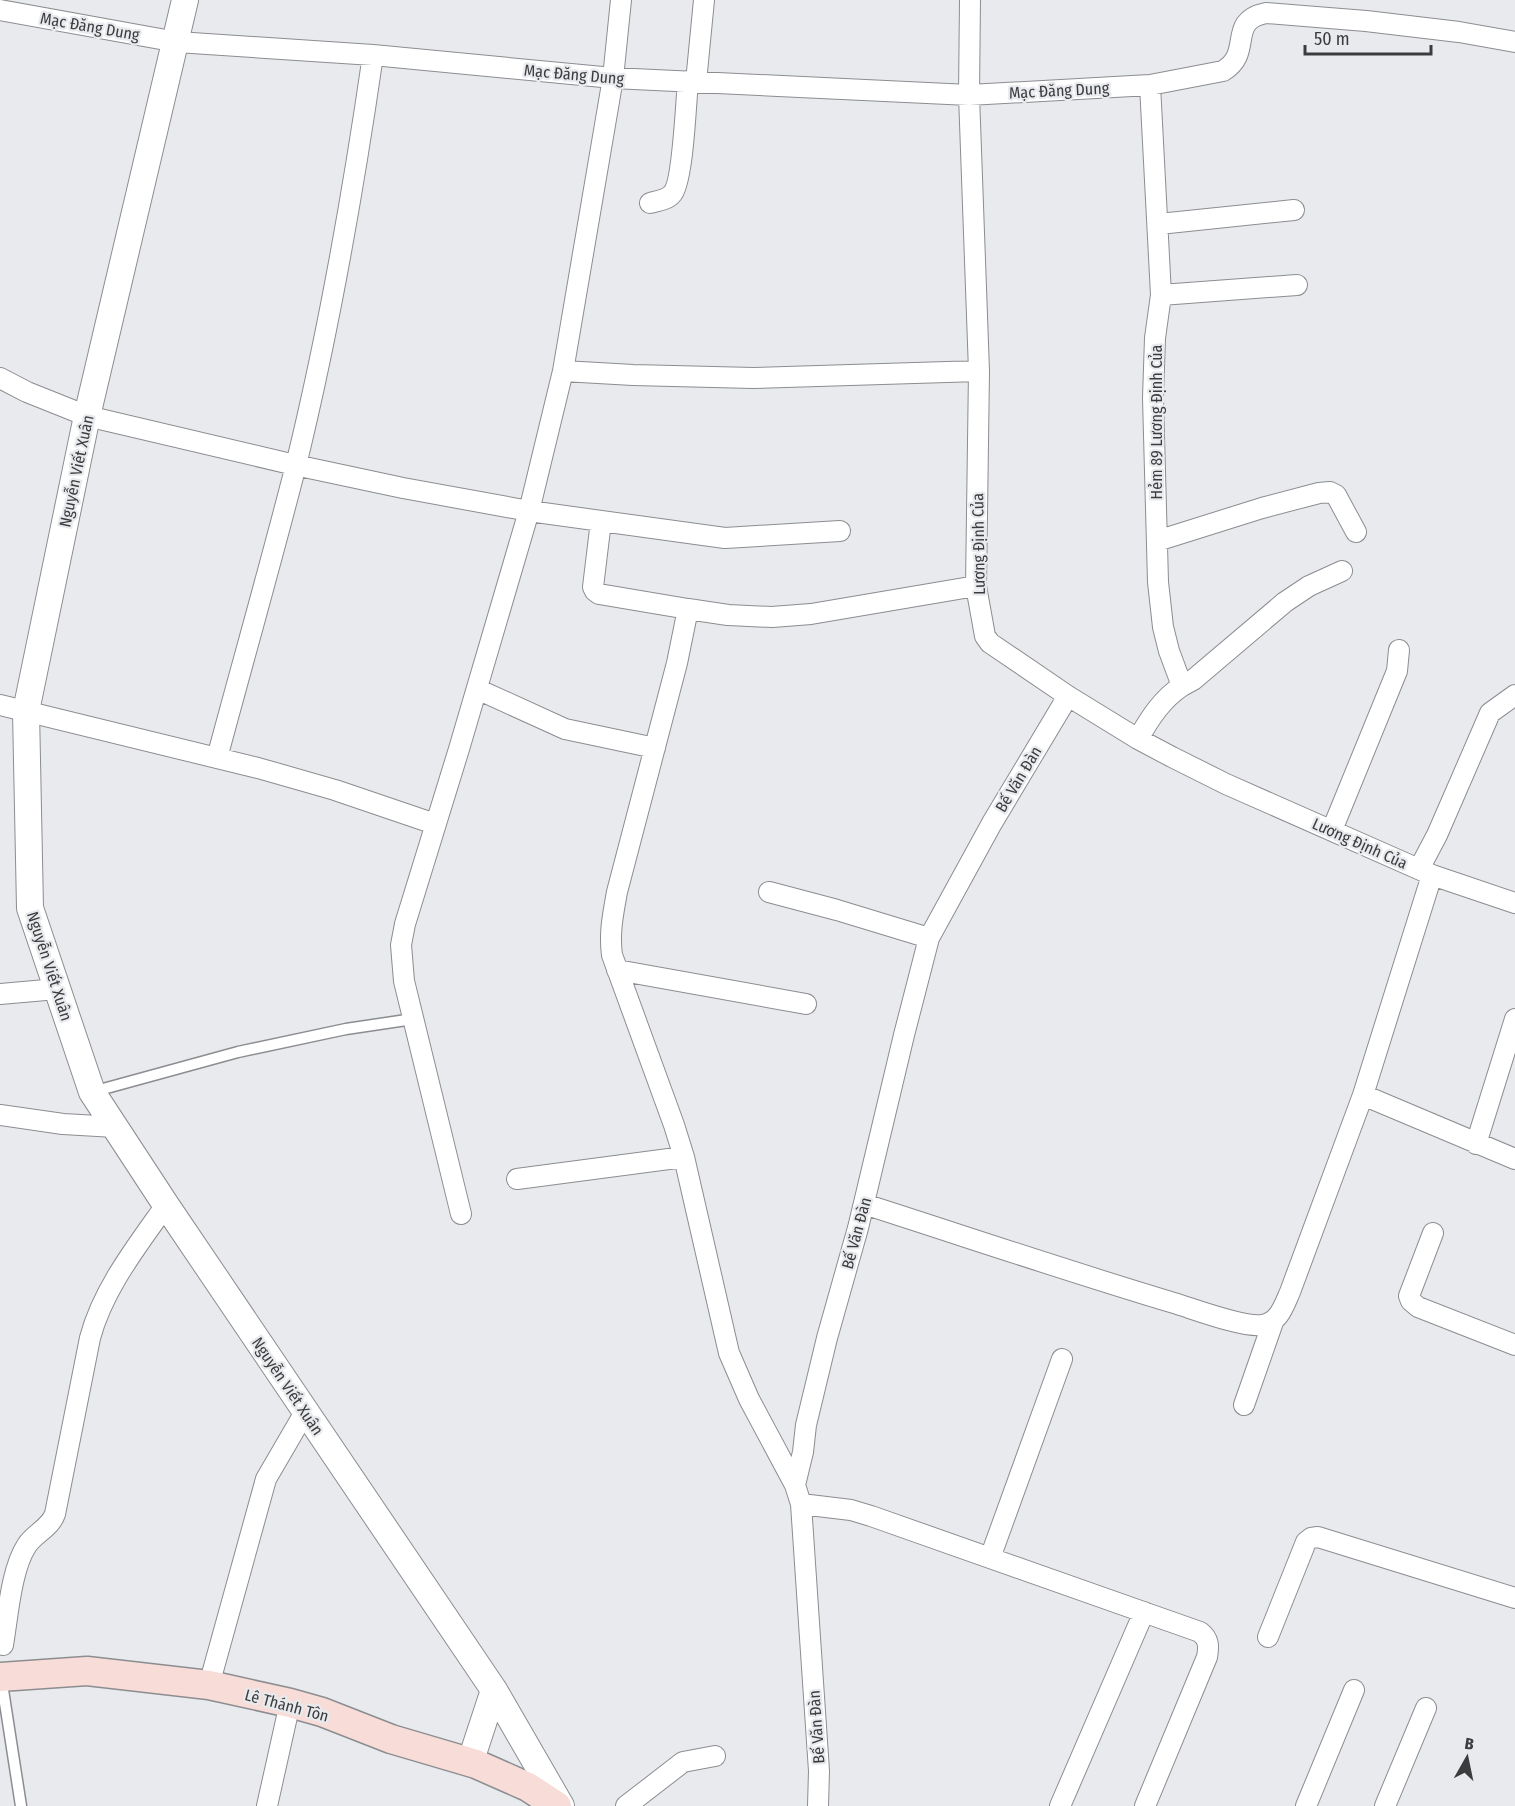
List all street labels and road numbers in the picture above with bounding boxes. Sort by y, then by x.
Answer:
street label: Mạc Đăng Dung [39,8,141,45]
street label: Mạc Đăng Dung [523,61,625,88]
street label: Mạc Đăng Dung [1008,78,1110,103]
street label: Hẻm 89 Lương Định Của [1147,344,1166,499]
street label: Nguyễn Viết Xuân [54,413,98,529]
street label: Lương Định Của [968,493,989,595]
street label: Bế Văn Đàn [990,742,1046,816]
street label: Lương Định Của [1309,814,1410,873]
street label: Nguyễn Viết Xuân [23,909,77,1023]
street label: Bế Văn Đàn [837,1195,875,1271]
street label: Nguyễn Viết Xuân [248,1333,328,1439]
street label: Lê Thánh Tôn [243,1685,331,1726]
street label: Bế Văn Đàn [803,1690,829,1764]

